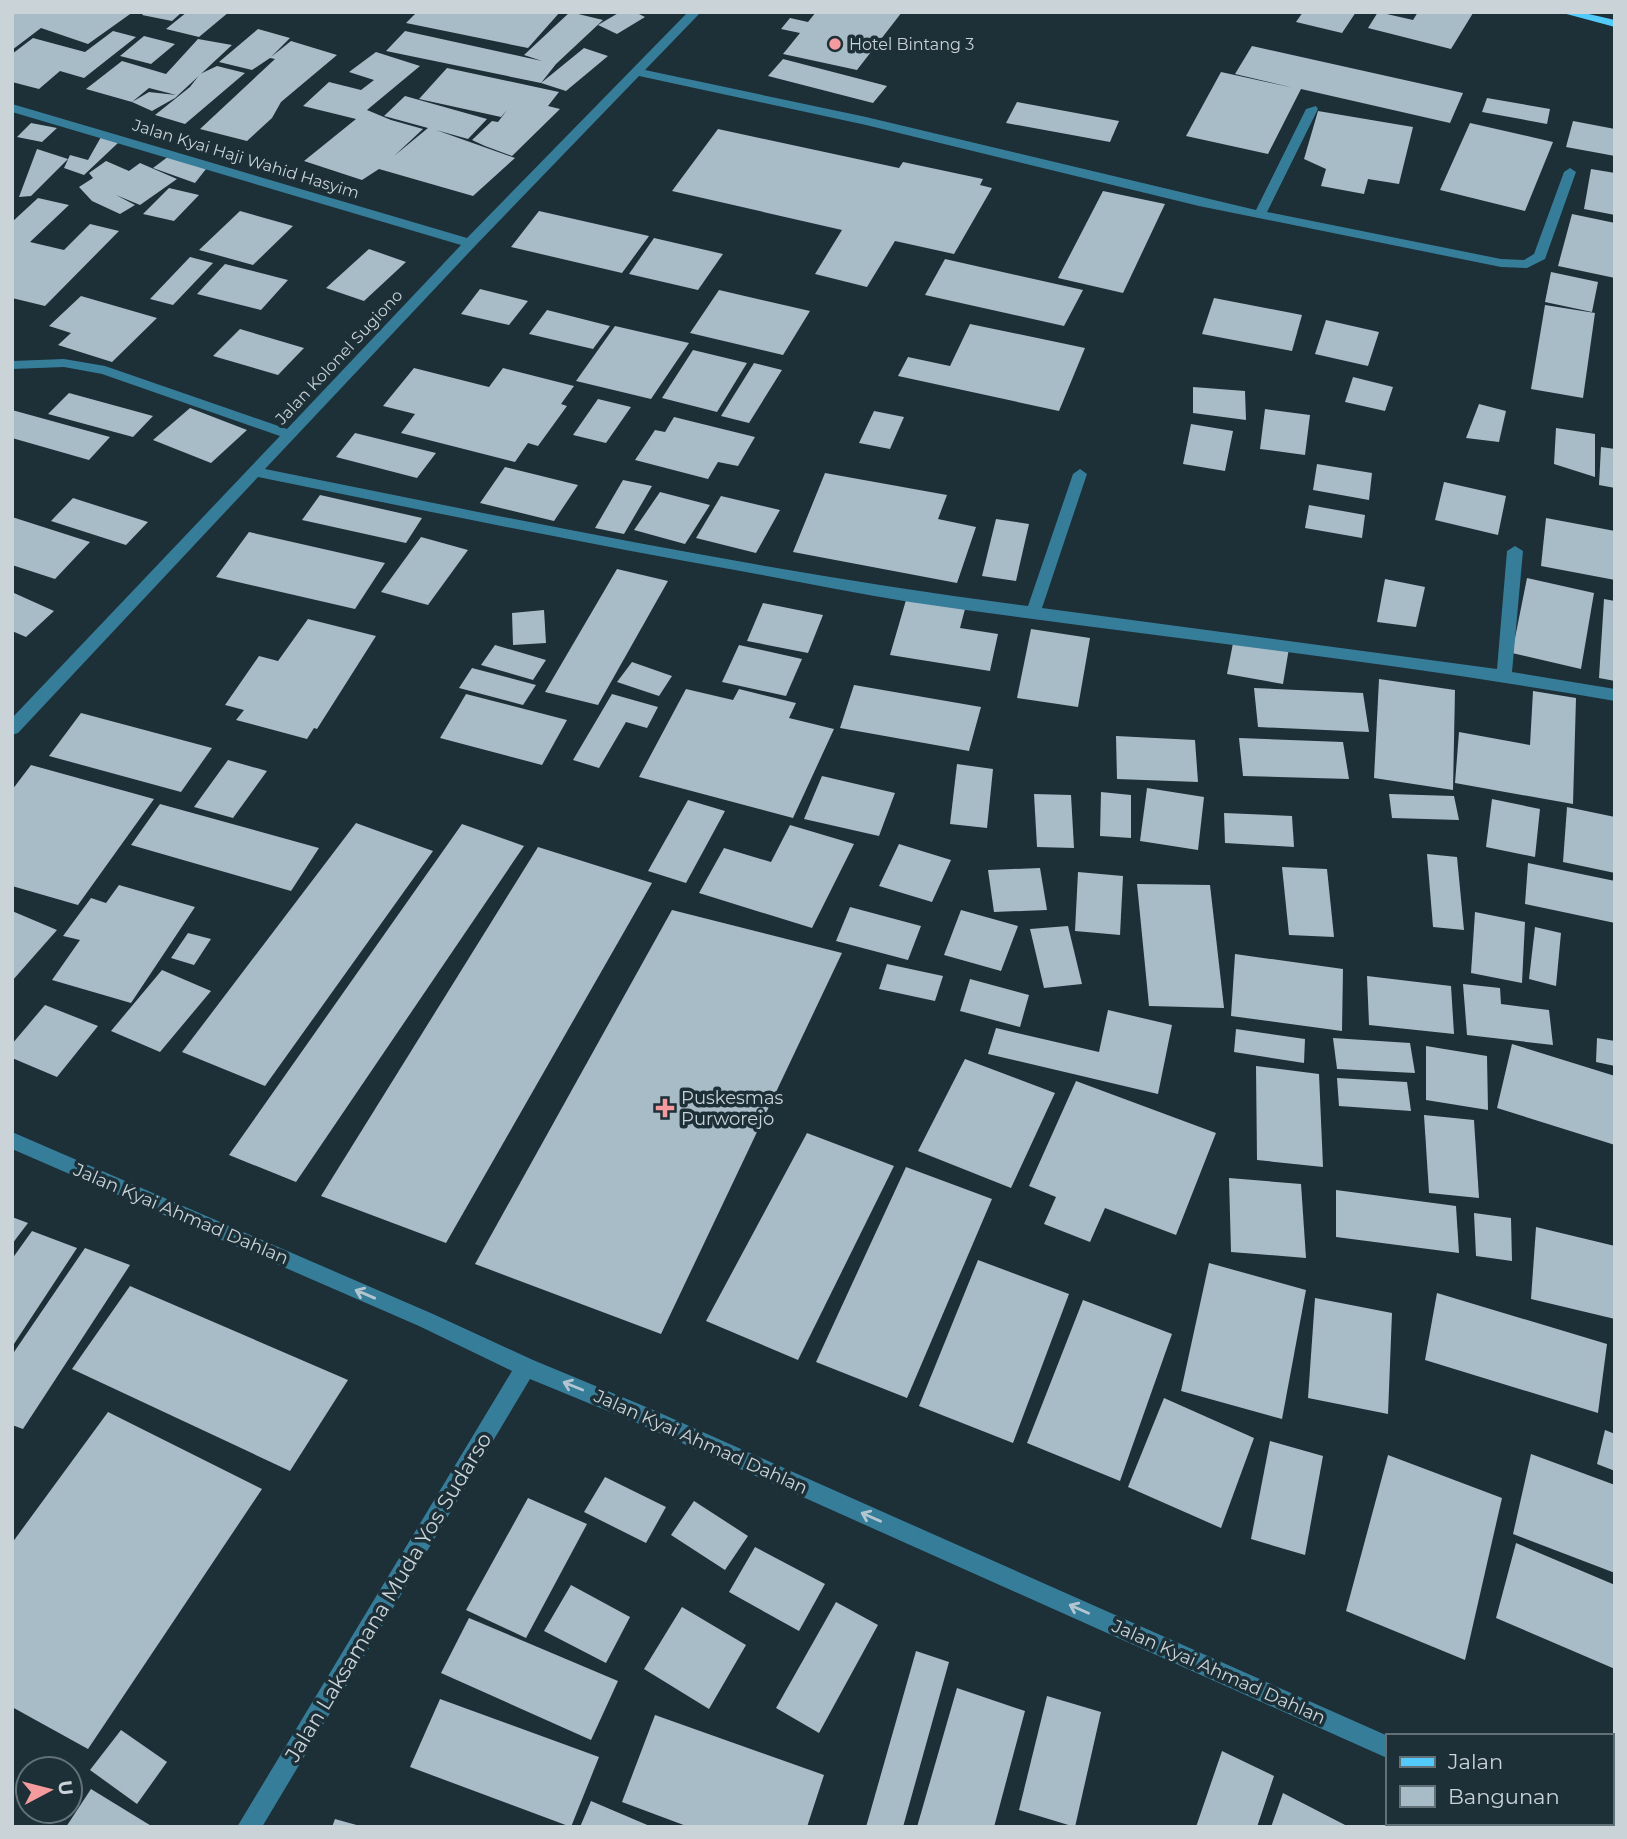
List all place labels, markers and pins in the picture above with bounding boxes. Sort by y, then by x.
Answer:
place label: Hotel Bintang 3 [849,35,974,54]
marker: Hotel Bintang 3 [827,36,843,52]
place label: Puskesmas Purworejo [681,1087,784,1130]
marker: Puskesmas Purworejo [655,1098,675,1118]

